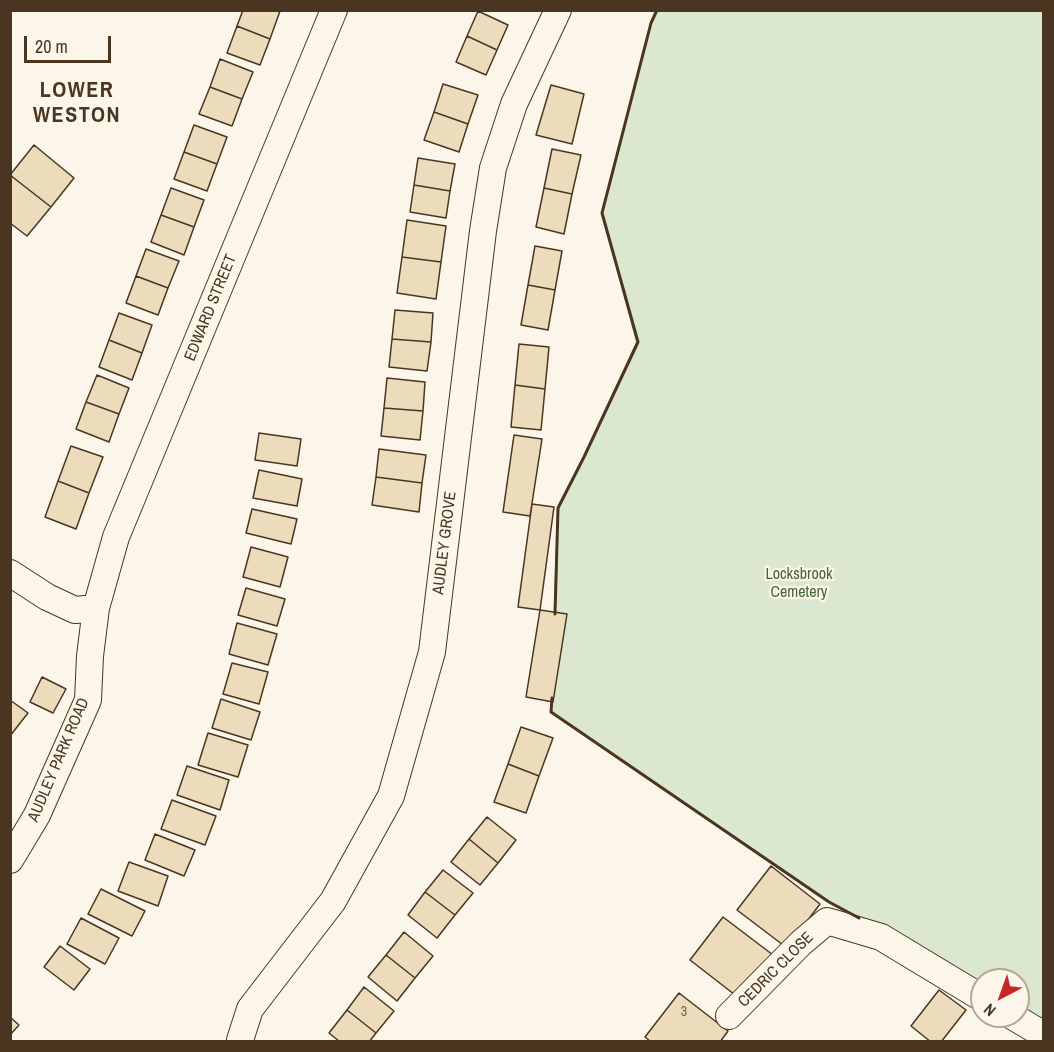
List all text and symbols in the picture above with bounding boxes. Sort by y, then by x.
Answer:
scale bar [27,24,114,62]
text: 20 m [35,34,68,59]
district label: LOWER WESTON [33,78,121,130]
street label: EDWARD STREET [181,252,241,364]
street label: AUDLEY GROVE [429,490,461,596]
park label: Locksbrook Cemetery [765,565,833,603]
street label: AUDLEY PARK ROAD [24,695,94,825]
street label: CEDRIC CLOSE [734,928,818,1012]
north arrow [970,968,1030,1028]
text: N [979,999,1000,1021]
house number: 3 [681,1004,687,1020]

